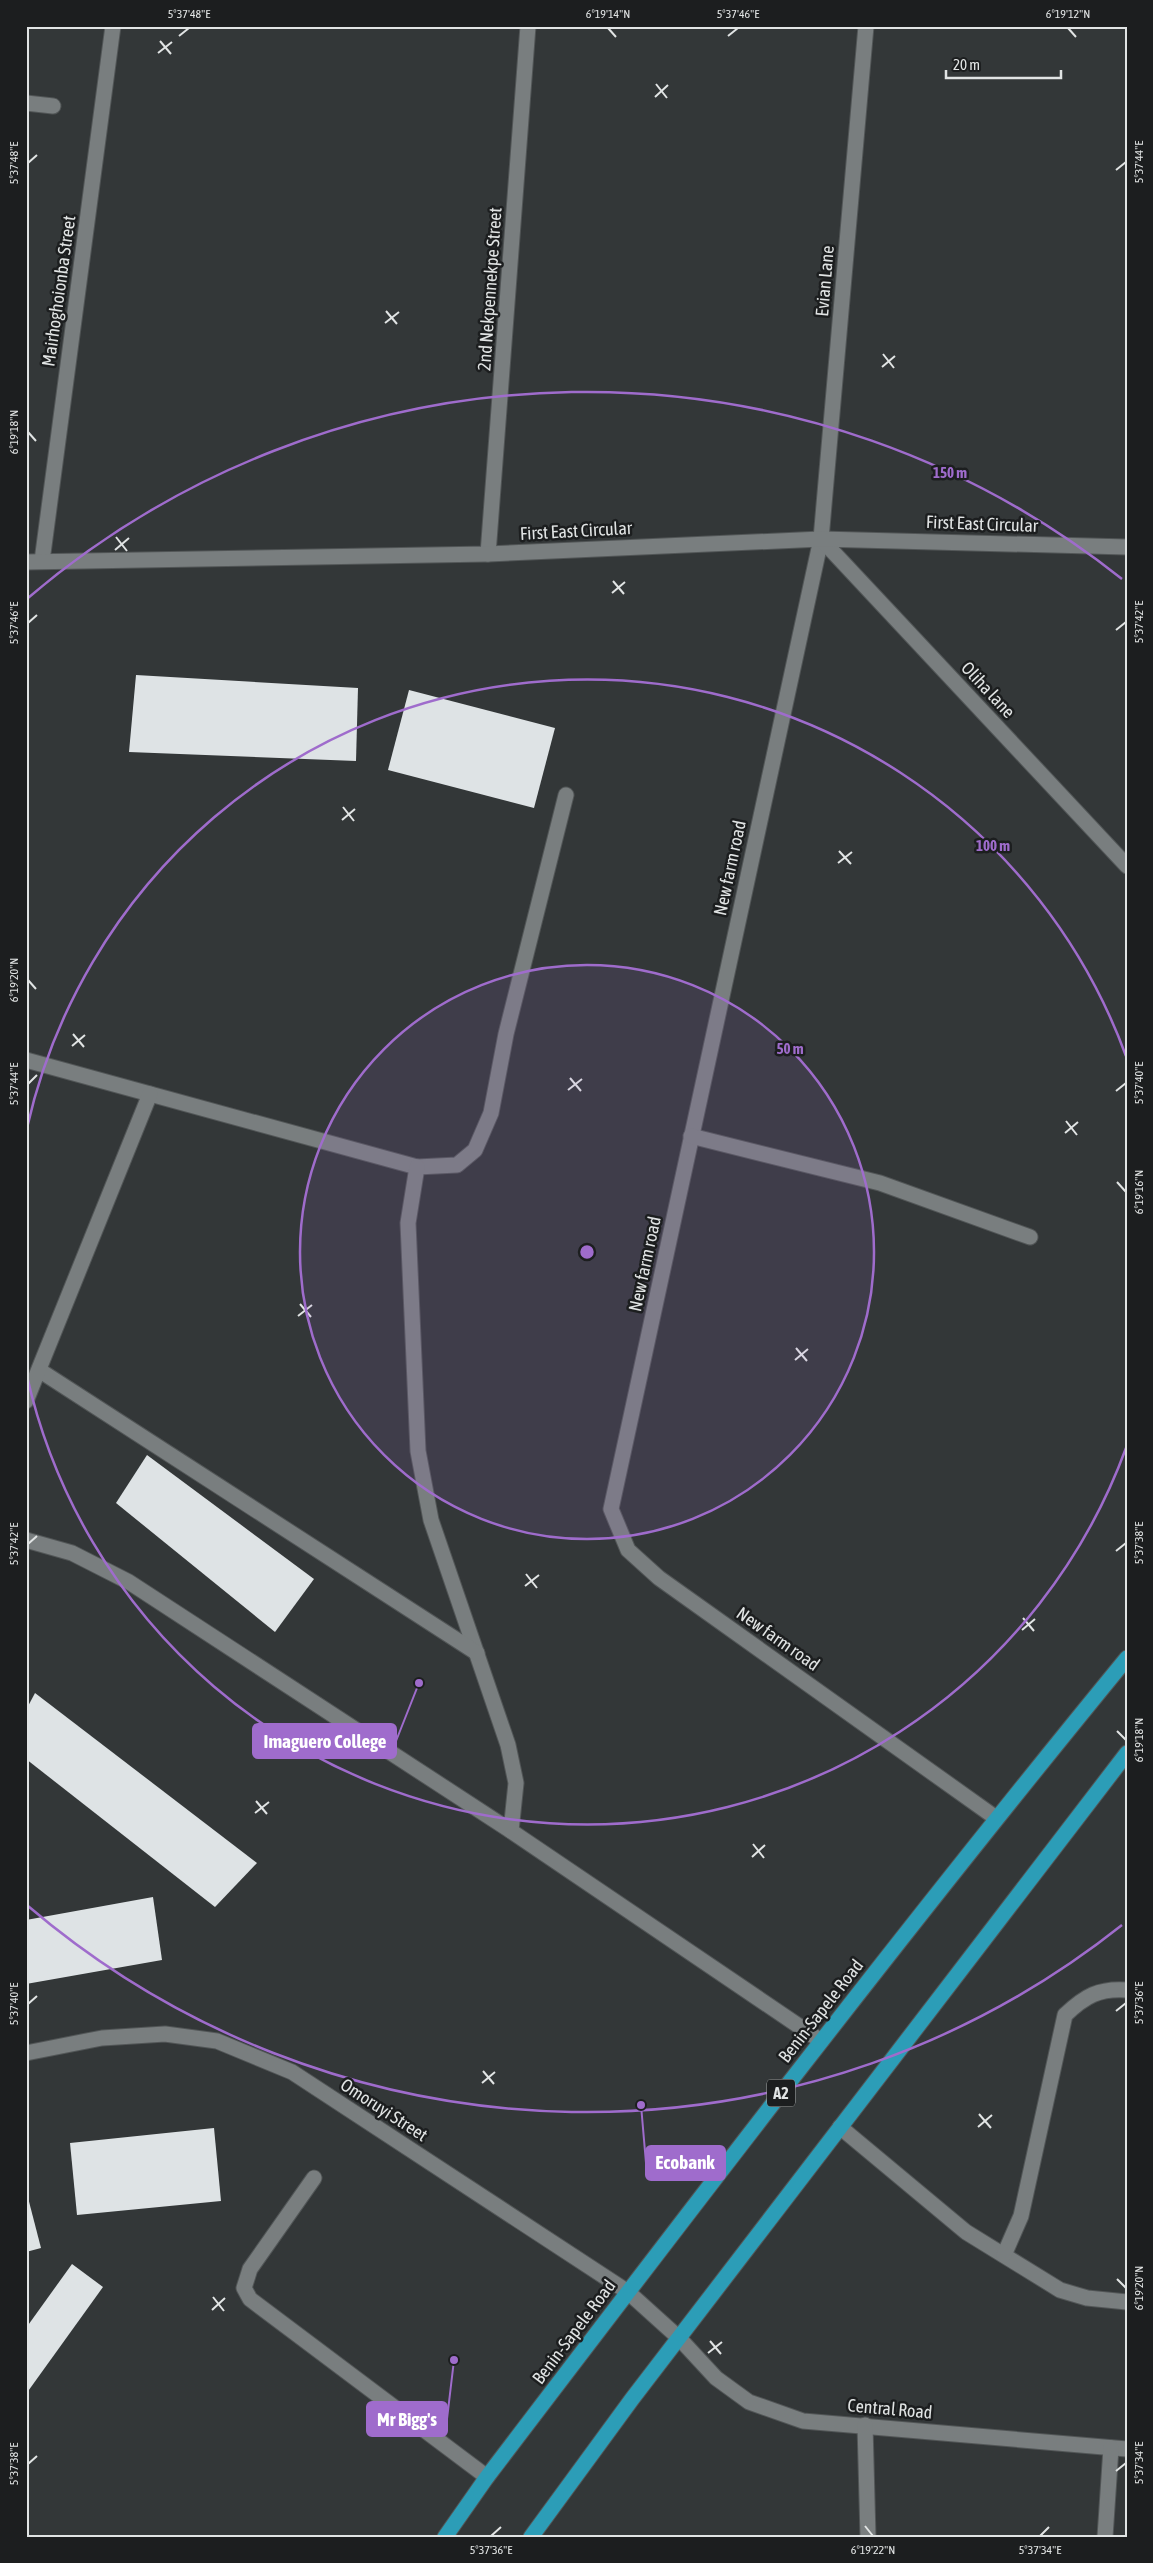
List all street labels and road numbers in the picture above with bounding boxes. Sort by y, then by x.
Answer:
street label: 2nd Nekpennekpe Street [473,207,506,371]
street label: Mairhoghoionba Street [38,214,79,368]
street label: Evian Lane [811,245,838,317]
street label: First East Circular [926,511,1039,536]
street label: First East Circular [519,517,633,544]
street label: Oliha lane [957,657,1020,722]
street label: New farm road [709,818,750,917]
street label: New farm road [624,1214,665,1313]
street label: New farm road [733,1602,824,1675]
street label: Benin-Sapele Road [774,1955,867,2066]
street label: Omoruyi Street [337,2074,432,2145]
road number: A2 [767,2080,795,2106]
street label: Benin-Sapele Road [528,2275,620,2388]
street label: Central Road [847,2394,933,2423]

